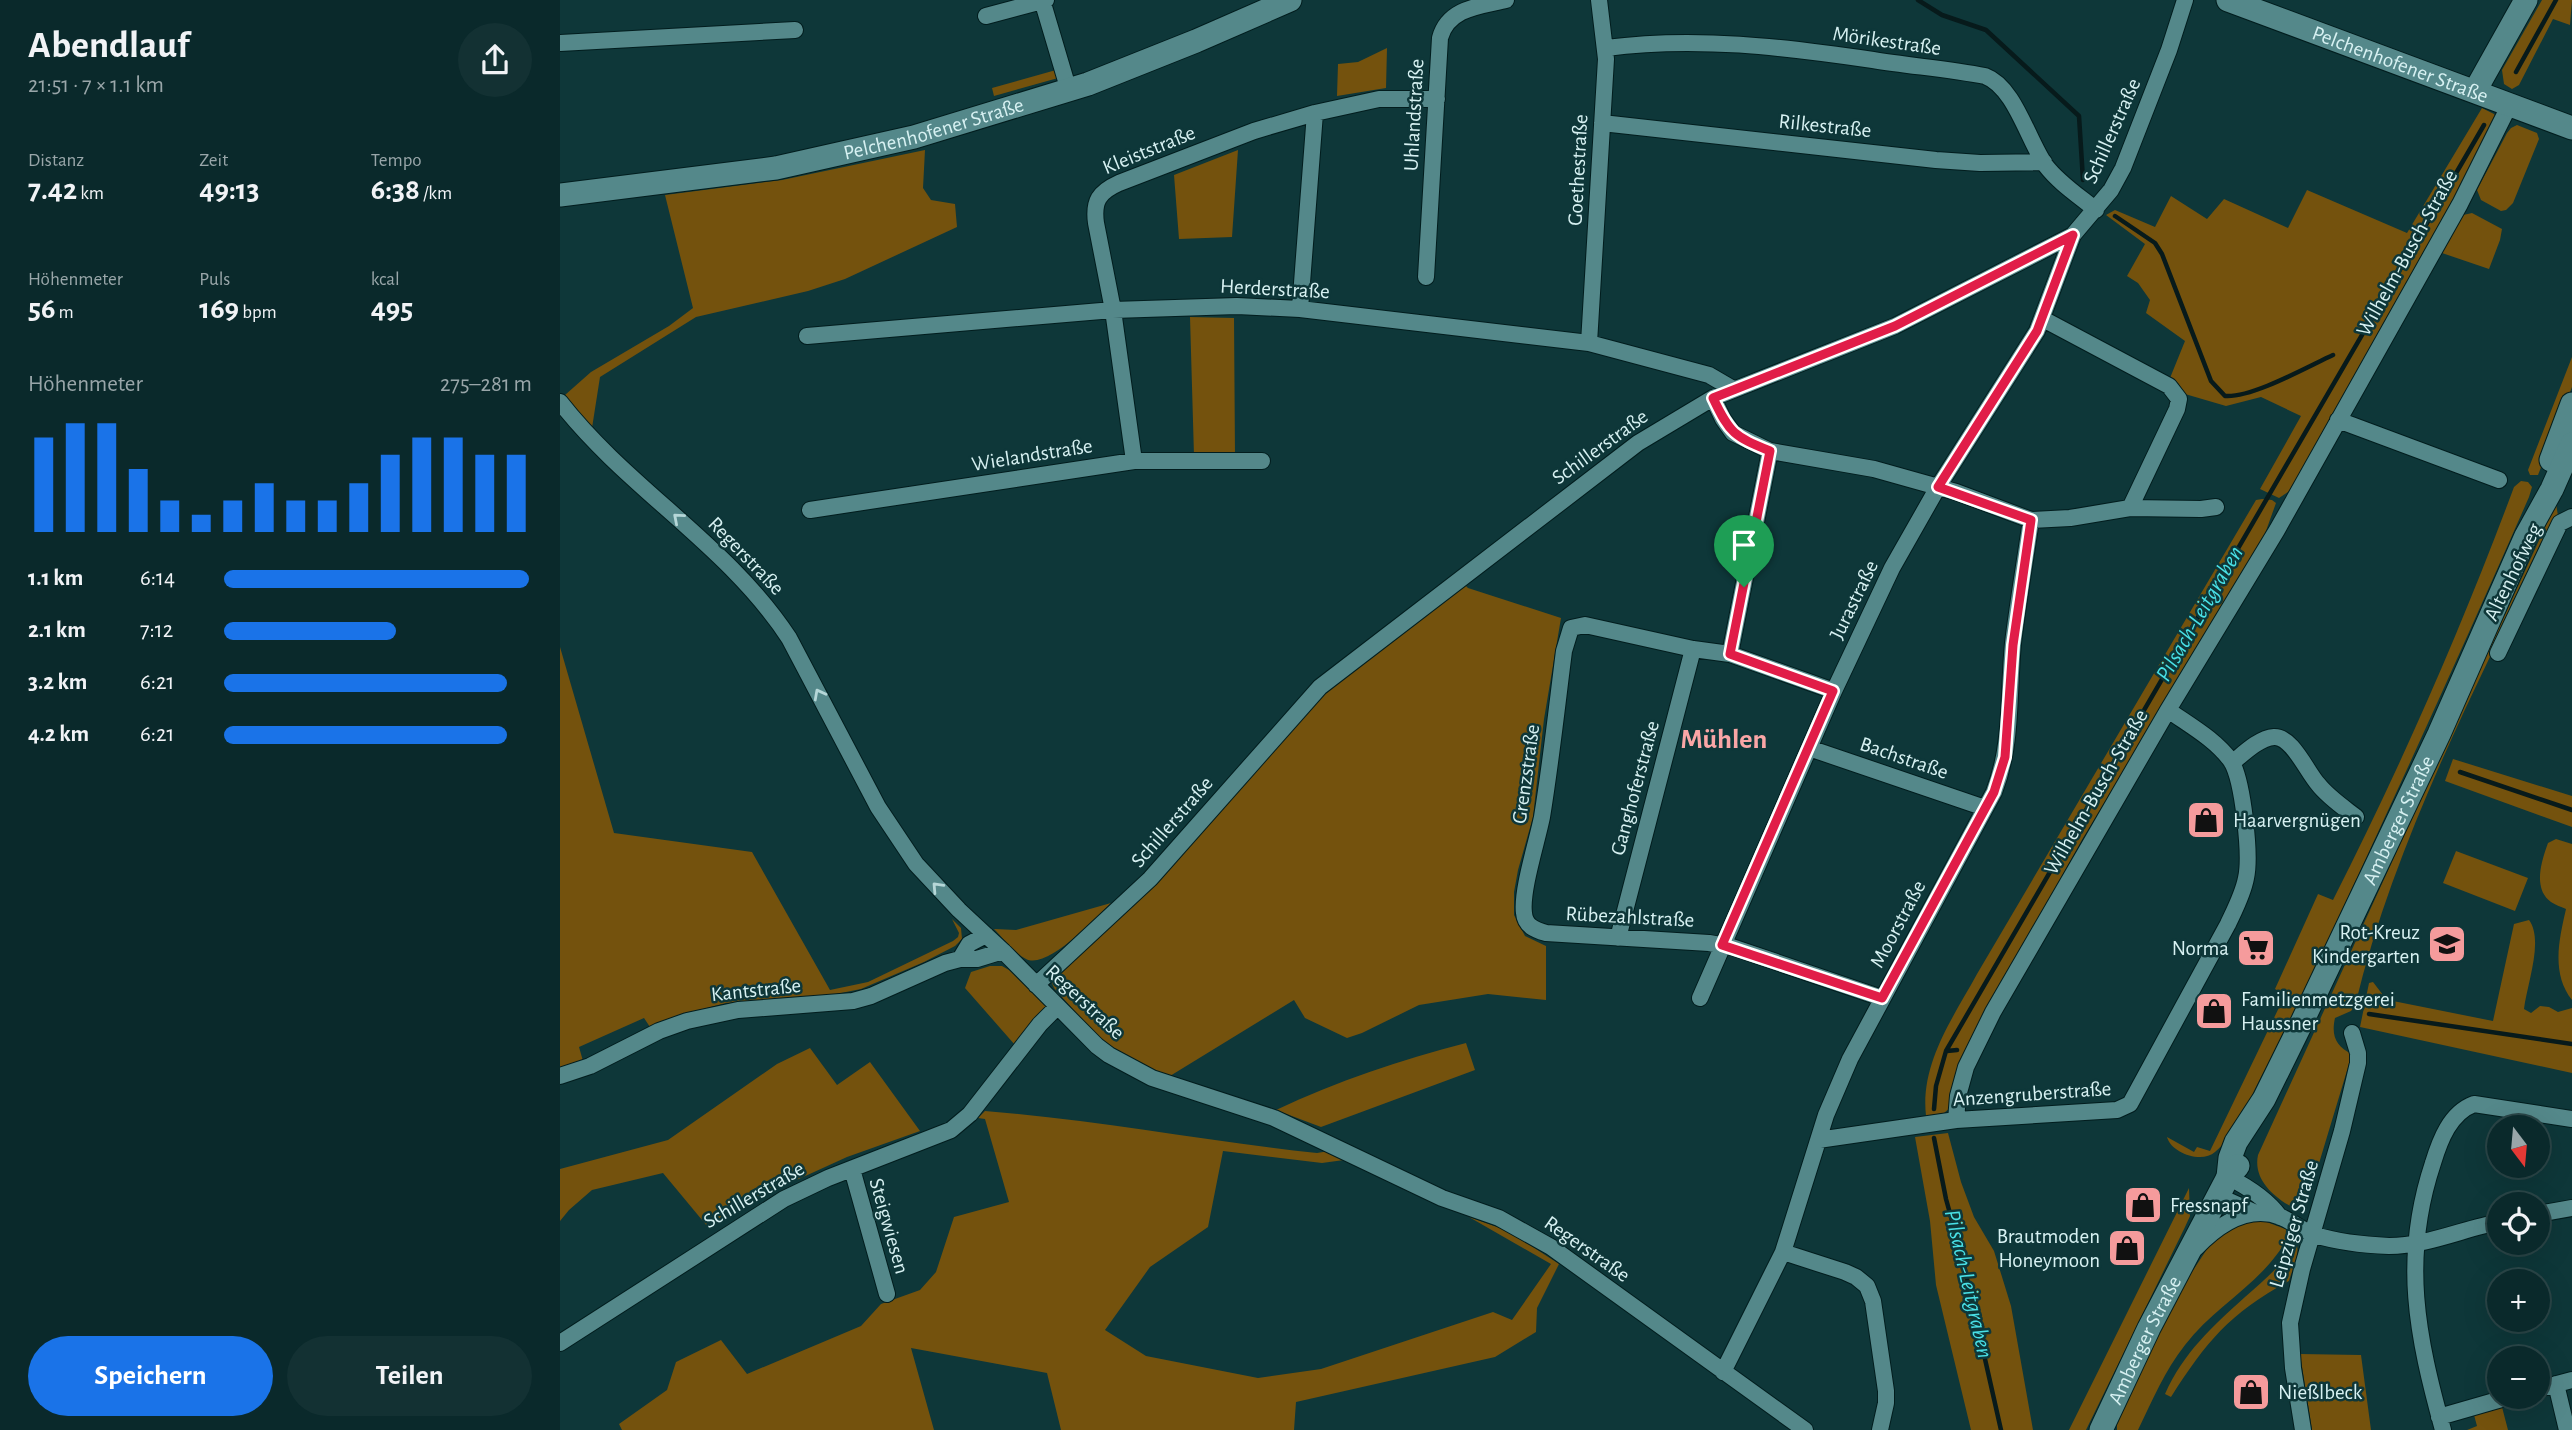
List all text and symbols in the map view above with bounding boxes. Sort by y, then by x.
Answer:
street label: Pelchenhofener Straße [2310,22,2491,106]
button: share [458,23,532,97]
street label: Mörikestraße [1832,23,1942,59]
text: Abendlauf [28,27,189,65]
street label: Uhlandstraße [1401,58,1427,172]
text: 21:51 · 7 × 1.1 km [28,74,164,97]
street label: Schillerstraße [2080,75,2144,187]
street label: Pelchenhofener Straße [841,94,1026,163]
street label: Rilkestraße [1778,111,1872,141]
street label: Goethestraße [1565,114,1591,226]
street label: Kleiststraße [1100,122,1198,178]
text: Distanz [28,151,84,170]
text: Zeit [199,151,228,170]
text: Tempo [371,151,422,170]
street label: Wilhelm-Busch-Straße [2353,166,2461,340]
text: 7.42 [28,175,77,205]
text: 49:13 [199,175,260,205]
text: 6:38 [371,175,420,205]
text: km [77,184,104,203]
text: /km [420,184,452,203]
text: Höhenmeter [28,270,123,289]
text: Puls [199,270,230,289]
text: kcal [371,270,400,289]
street label: Herderstraße [1220,276,1330,302]
text: 56 [28,294,55,324]
text: 169 [199,294,239,324]
text: 495 [371,294,413,324]
text: m [55,303,74,322]
text: bpm [239,303,277,322]
text: Höhenmeter [28,373,143,396]
text: 275–281 m [440,373,532,396]
street label: Schillerstraße [1548,405,1652,489]
street label: Wielandstraße [970,435,1094,475]
street label: Regerstraße [704,513,788,599]
one-way arrow [673,514,686,526]
pin [1714,515,1774,587]
street label: Altenhofweg [2480,519,2546,624]
icon: arrive [1725,526,1763,564]
water label: Pilsach-Leitgraben [2152,542,2248,686]
street label: Jurastraße [1826,557,1882,643]
text: 1.1 km [28,567,83,590]
text: 6:14 [140,567,175,590]
text: 2.1 km [28,619,86,642]
text: 7:12 [140,619,173,642]
text: 3.2 km [28,671,87,694]
text: 6:21 [140,671,174,694]
one-way arrow [814,689,828,701]
street label: Wilhelm-Busch-Straße [2040,706,2152,878]
street label: Ganghoferstraße [1607,719,1663,857]
text: 4.2 km [28,723,89,746]
text: 6:21 [140,723,174,746]
street label: Grenzstraße [1509,723,1543,825]
district label: Mühlen [1681,726,1767,754]
street label: Bachstraße [1857,733,1951,783]
street label: Amberger Straße [2358,752,2438,888]
street label: Schillerstraße [1127,773,1217,871]
shop icon: Haarvergnügen [2185,799,2227,841]
place label: Haarvergnügen [2233,810,2361,831]
street label: Moorstraße [1866,877,1930,971]
one-way arrow [933,882,945,895]
street label: Rübezahlstraße [1565,903,1695,931]
place label: Rot-Kreuz Kindergarten [2312,922,2420,967]
school or university icon: Rot-Kreuz Kindergarten [2426,923,2468,965]
supermarket icon: Norma [2235,927,2277,969]
place label: Norma [2172,938,2229,959]
street label: Regerstraße [1042,961,1128,1043]
street label: Kantstraße [710,975,802,1005]
place label: Familienmetzgerei Haussner [2241,989,2395,1034]
shop icon: Familienmetzgerei Haussner [2193,990,2235,1032]
street label: Anzengruberstraße [1952,1078,2112,1110]
north arrow [2487,1115,2550,1178]
map controls [2487,1115,2550,1409]
street label: Schillerstraße [700,1158,808,1232]
street label: Leipziger Straße [2266,1158,2322,1290]
street label: Steigwiesen [865,1176,913,1276]
shop icon: Fressnapf [2122,1184,2164,1226]
button: locate [2487,1192,2550,1255]
place label: Fressnapf [2170,1195,2249,1216]
water label: Pilsach-Leitgraben [1940,1207,1996,1361]
street label: Regerstraße [1540,1212,1634,1286]
place label: Brautmoden Honeymoon [1997,1226,2100,1271]
shop icon: Brautmoden Honeymoon [2106,1227,2148,1269]
button: + [2487,1269,2550,1332]
street label: Amberger Straße [2104,1272,2185,1408]
button: Speichern [28,1336,273,1416]
button: Teilen [287,1336,532,1416]
button: − [2487,1346,2550,1409]
shop icon: Nießlbeck [2230,1371,2272,1413]
place label: Nießlbeck [2278,1382,2363,1403]

